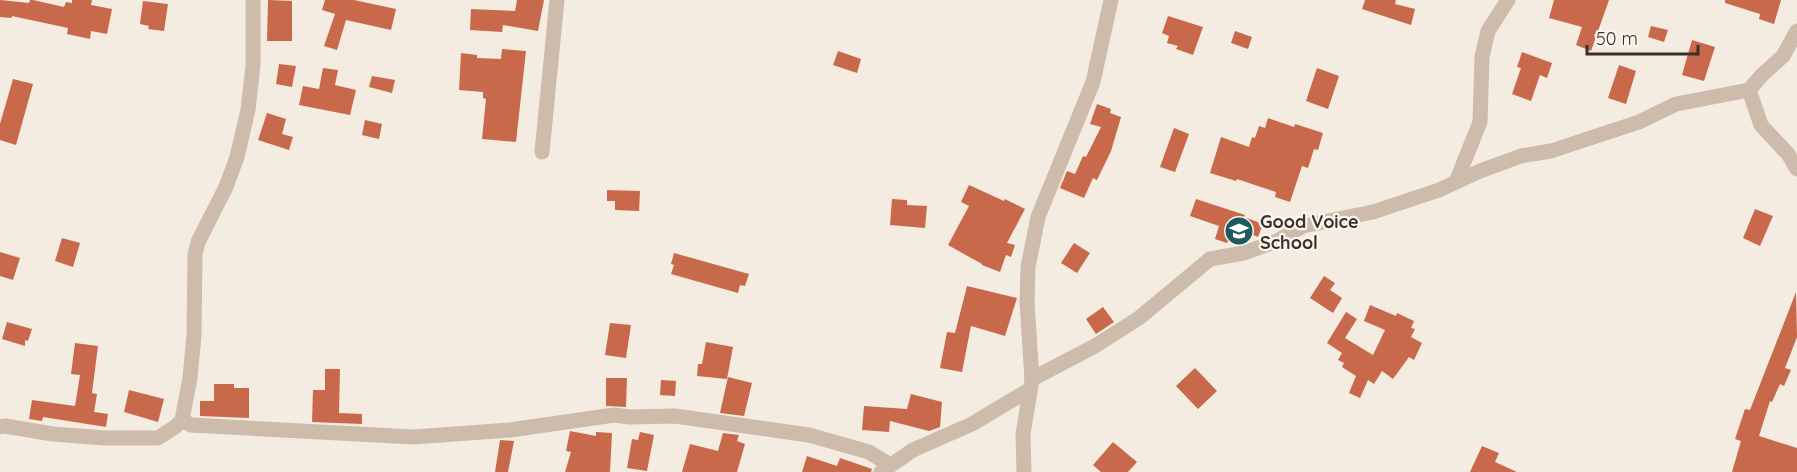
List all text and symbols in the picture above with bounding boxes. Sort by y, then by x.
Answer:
scale bar [1587,18,1698,56]
text: 50 m [1596,27,1638,50]
place label: Good Voice School [1260,210,1359,254]
school or university icon: Good Voice School [1223,215,1255,247]

